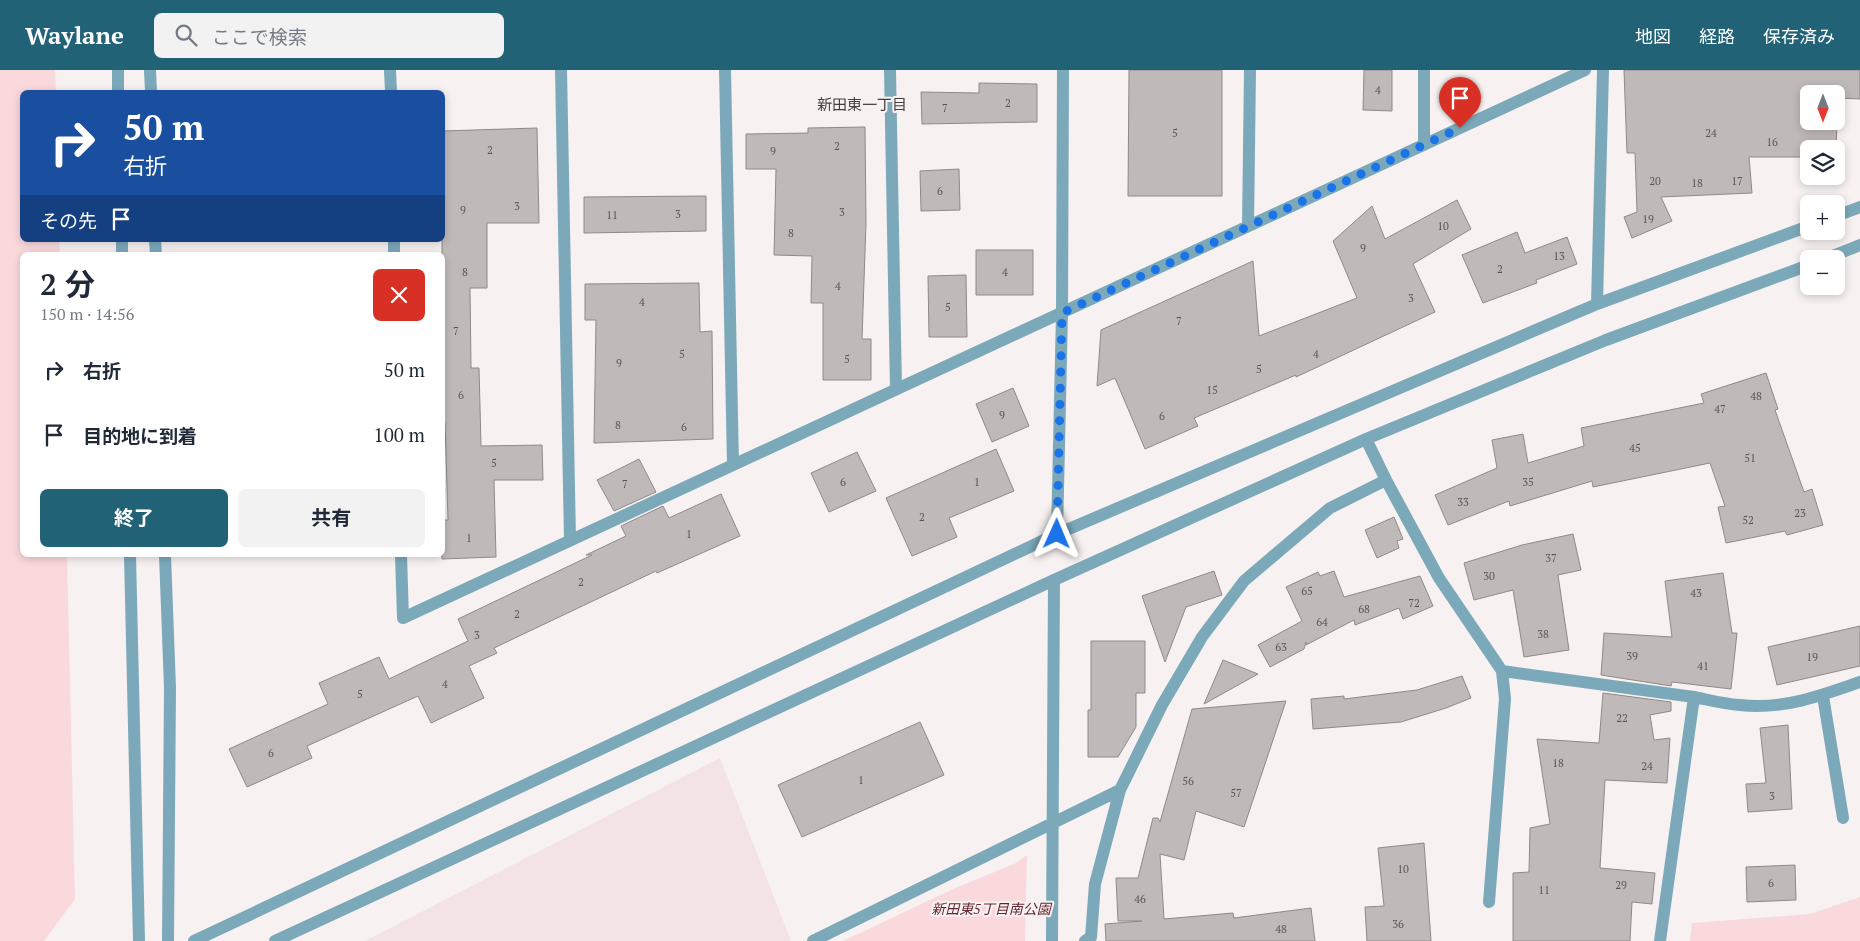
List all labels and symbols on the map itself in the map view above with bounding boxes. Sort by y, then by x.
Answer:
pin [1439,77,1481,128]
house number: 4 [1375,83,1381,97]
north arrow [1800,85,1845,130]
district label: 新田東一丁目 [817,94,907,114]
house number: 2 [1005,96,1011,110]
house number: 7 [942,101,948,115]
house number: 5 [1172,126,1178,140]
house number: 24 [1705,126,1717,140]
house number: 16 [1766,135,1778,149]
house number: 2 [834,139,840,153]
house number: 2 [487,143,493,157]
house number: 9 [770,144,776,158]
house number: 20 [1649,174,1661,188]
house number: 17 [1731,174,1743,188]
house number: 18 [1691,176,1703,190]
house number: 6 [937,184,943,198]
house number: 3 [514,199,520,213]
house number: 9 [460,203,466,217]
house number: 3 [839,205,845,219]
house number: 3 [675,207,681,221]
house number: 11 [606,208,618,222]
house number: 19 [1642,212,1654,226]
house number: 10 [1437,219,1449,233]
house number: 8 [788,226,794,240]
house number: 9 [1360,241,1366,255]
house number: 13 [1553,249,1565,263]
house number: 2 [1497,262,1503,276]
house number: 8 [462,265,468,279]
house number: 4 [1002,265,1008,279]
house number: 4 [835,279,841,293]
house number: 3 [1408,291,1414,305]
house number: 4 [639,295,645,309]
house number: 5 [945,300,951,314]
house number: 7 [1176,314,1182,328]
house number: 7 [453,324,459,338]
house number: 5 [679,347,685,361]
house number: 4 [1313,347,1319,361]
house number: 5 [844,352,850,366]
house number: 9 [616,356,622,370]
house number: 5 [1256,362,1262,376]
house number: 15 [1206,383,1218,397]
house number: 6 [458,388,464,402]
house number: 48 [1750,389,1762,403]
house number: 47 [1714,402,1726,416]
house number: 9 [999,408,1005,422]
house number: 6 [1159,409,1165,423]
house number: 8 [615,418,621,432]
house number: 6 [681,420,687,434]
house number: 45 [1629,441,1641,455]
house number: 51 [1744,451,1756,465]
house number: 5 [491,456,497,470]
house number: 6 [840,475,846,489]
house number: 1 [974,475,980,489]
house number: 35 [1522,475,1534,489]
house number: 7 [622,477,628,491]
house number: 33 [1457,495,1469,509]
house number: 23 [1794,506,1806,520]
position arrow [1030,507,1082,559]
house number: 2 [919,510,925,524]
house number: 52 [1742,513,1754,527]
house number: 1 [686,527,692,541]
house number: 1 [466,531,472,545]
house number: 37 [1545,551,1557,565]
house number: 30 [1483,569,1495,583]
house number: 2 [578,575,584,589]
house number: 65 [1301,584,1313,598]
house number: 43 [1690,586,1702,600]
house number: 72 [1408,596,1420,610]
house number: 68 [1358,602,1370,616]
house number: 2 [514,607,520,621]
house number: 64 [1316,615,1328,629]
house number: 38 [1537,627,1549,641]
house number: 3 [474,628,480,642]
house number: 63 [1275,640,1287,654]
house number: 39 [1626,649,1638,663]
house number: 19 [1806,650,1818,664]
house number: 41 [1697,659,1709,673]
house number: 4 [442,677,448,691]
house number: 5 [357,687,363,701]
house number: 22 [1616,711,1628,725]
house number: 6 [268,746,274,760]
house number: 18 [1552,756,1564,770]
house number: 24 [1641,759,1653,773]
house number: 1 [858,773,864,787]
house number: 56 [1182,774,1194,788]
house number: 57 [1230,786,1242,800]
house number: 3 [1769,789,1775,803]
house number: 10 [1397,862,1409,876]
house number: 6 [1768,876,1774,890]
house number: 29 [1615,878,1627,892]
house number: 11 [1538,883,1550,897]
house number: 46 [1134,892,1146,906]
park label: 新田東5丁目南公園 [931,899,1053,918]
house number: 36 [1392,917,1404,931]
house number: 48 [1275,922,1287,936]

